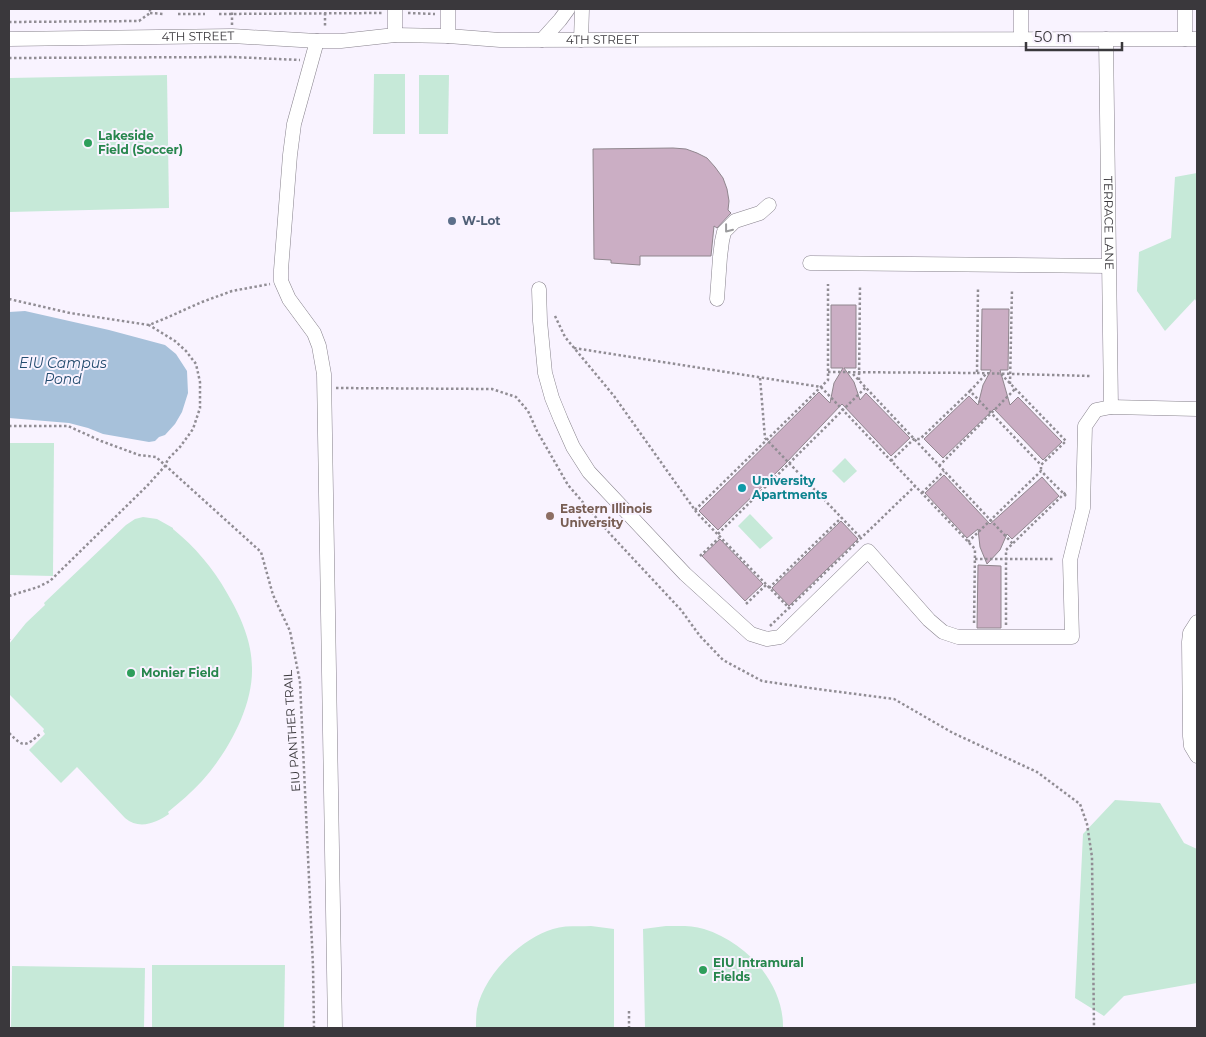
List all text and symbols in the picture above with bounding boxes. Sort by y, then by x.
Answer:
scale bar [1026,20,1122,52]
text: 50 m [1034,27,1072,46]
street label: 4TH STREET [161,28,235,44]
street label: 4TH STREET [566,32,639,47]
place label: Lakeside Field (Soccer) [98,128,183,157]
marker: Lakeside Field (Soccer) [82,137,94,149]
street label: TERRACE LANE [1101,176,1117,270]
place label: W-Lot [462,213,501,228]
marker: W-Lot [446,215,458,227]
one-way arrow [726,223,734,232]
water label: EIU Campus Pond [19,354,107,388]
place label: University Apartments [751,473,828,502]
marker: University Apartments [736,482,748,494]
place label: Eastern Illinois University [560,501,653,530]
marker: Eastern Illinois University [544,510,556,522]
place label: Monier Field [141,665,219,680]
marker: Monier Field [125,667,137,679]
street label: EIU PANTHER TRAIL [280,670,303,792]
place label: EIU Intramural Fields [713,955,804,984]
marker: EIU Intramural Fields [697,964,709,976]

